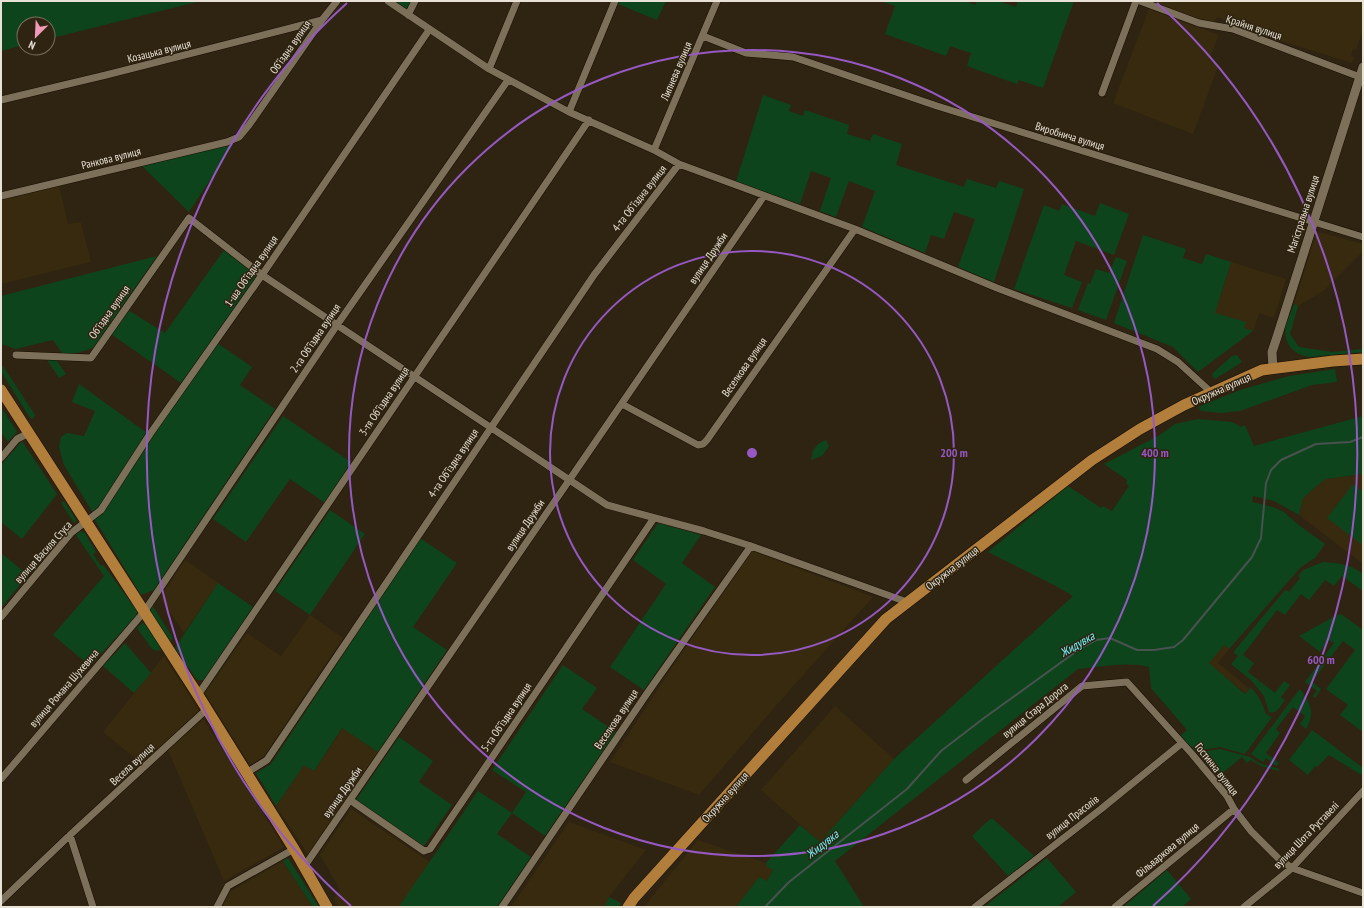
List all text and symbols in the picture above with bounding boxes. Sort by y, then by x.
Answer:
street label: Крайня вулиця [1224,11,1284,43]
north arrow [16,16,56,56]
street label: Обʼїздна вулиця [266,18,314,76]
street label: Козацька вулиця [126,36,192,66]
text: N [26,38,37,53]
street label: Липнева вулиця [657,40,695,103]
street label: Виробнича вулиця [1034,119,1106,153]
street label: Ранкова вулиця [80,144,142,172]
street label: 4-та Обʼїздна вулиця [609,162,669,234]
street label: Магістральна вулиця [1284,174,1322,254]
street label: вулиця Дружби [686,229,730,286]
street label: 1-ша Обʼїздна вулиця [221,233,281,309]
street label: Обʼїздна вулиця [85,283,133,341]
street label: 2-га Обʼїздна вулиця [287,301,343,375]
street label: Веселкова вулиця [718,335,770,399]
street label: 3-тя Обʼїздна вулиця [356,364,412,438]
street label: Окружна вулиця [1189,370,1253,408]
street label: 4-та Обʼїздна вулиця [425,426,481,500]
text: 200 m [940,445,968,460]
text: 400 m [1141,445,1169,460]
centre of rings [745,446,759,460]
street label: вулиця Дружби [503,496,547,553]
street label: вулиця Василя Стуса [11,518,75,586]
street label: Окружна вулиця [923,543,981,593]
water label: Жидувка [1056,628,1098,660]
street label: вулиця Романа Шухевича [26,646,102,730]
text: 600 m [1307,652,1335,667]
street label: вулиця Стара Дорога [999,679,1071,741]
street label: 5-та Обʼїздна вулиця [478,680,534,754]
street label: Веселкова вулиця [591,686,641,752]
street label: Весела вулиця [107,740,157,788]
street label: Гостинна вулиця [1192,740,1242,798]
street label: вулиця Дружби [319,764,365,820]
street label: Окружна вулиця [699,769,751,825]
street label: вулиця Прасолів [1042,791,1102,842]
street label: вулиця Шота Руставелі [1270,798,1342,872]
street label: Фільваркова вулиця [1132,819,1202,881]
water label: Жидувка [802,826,842,862]

